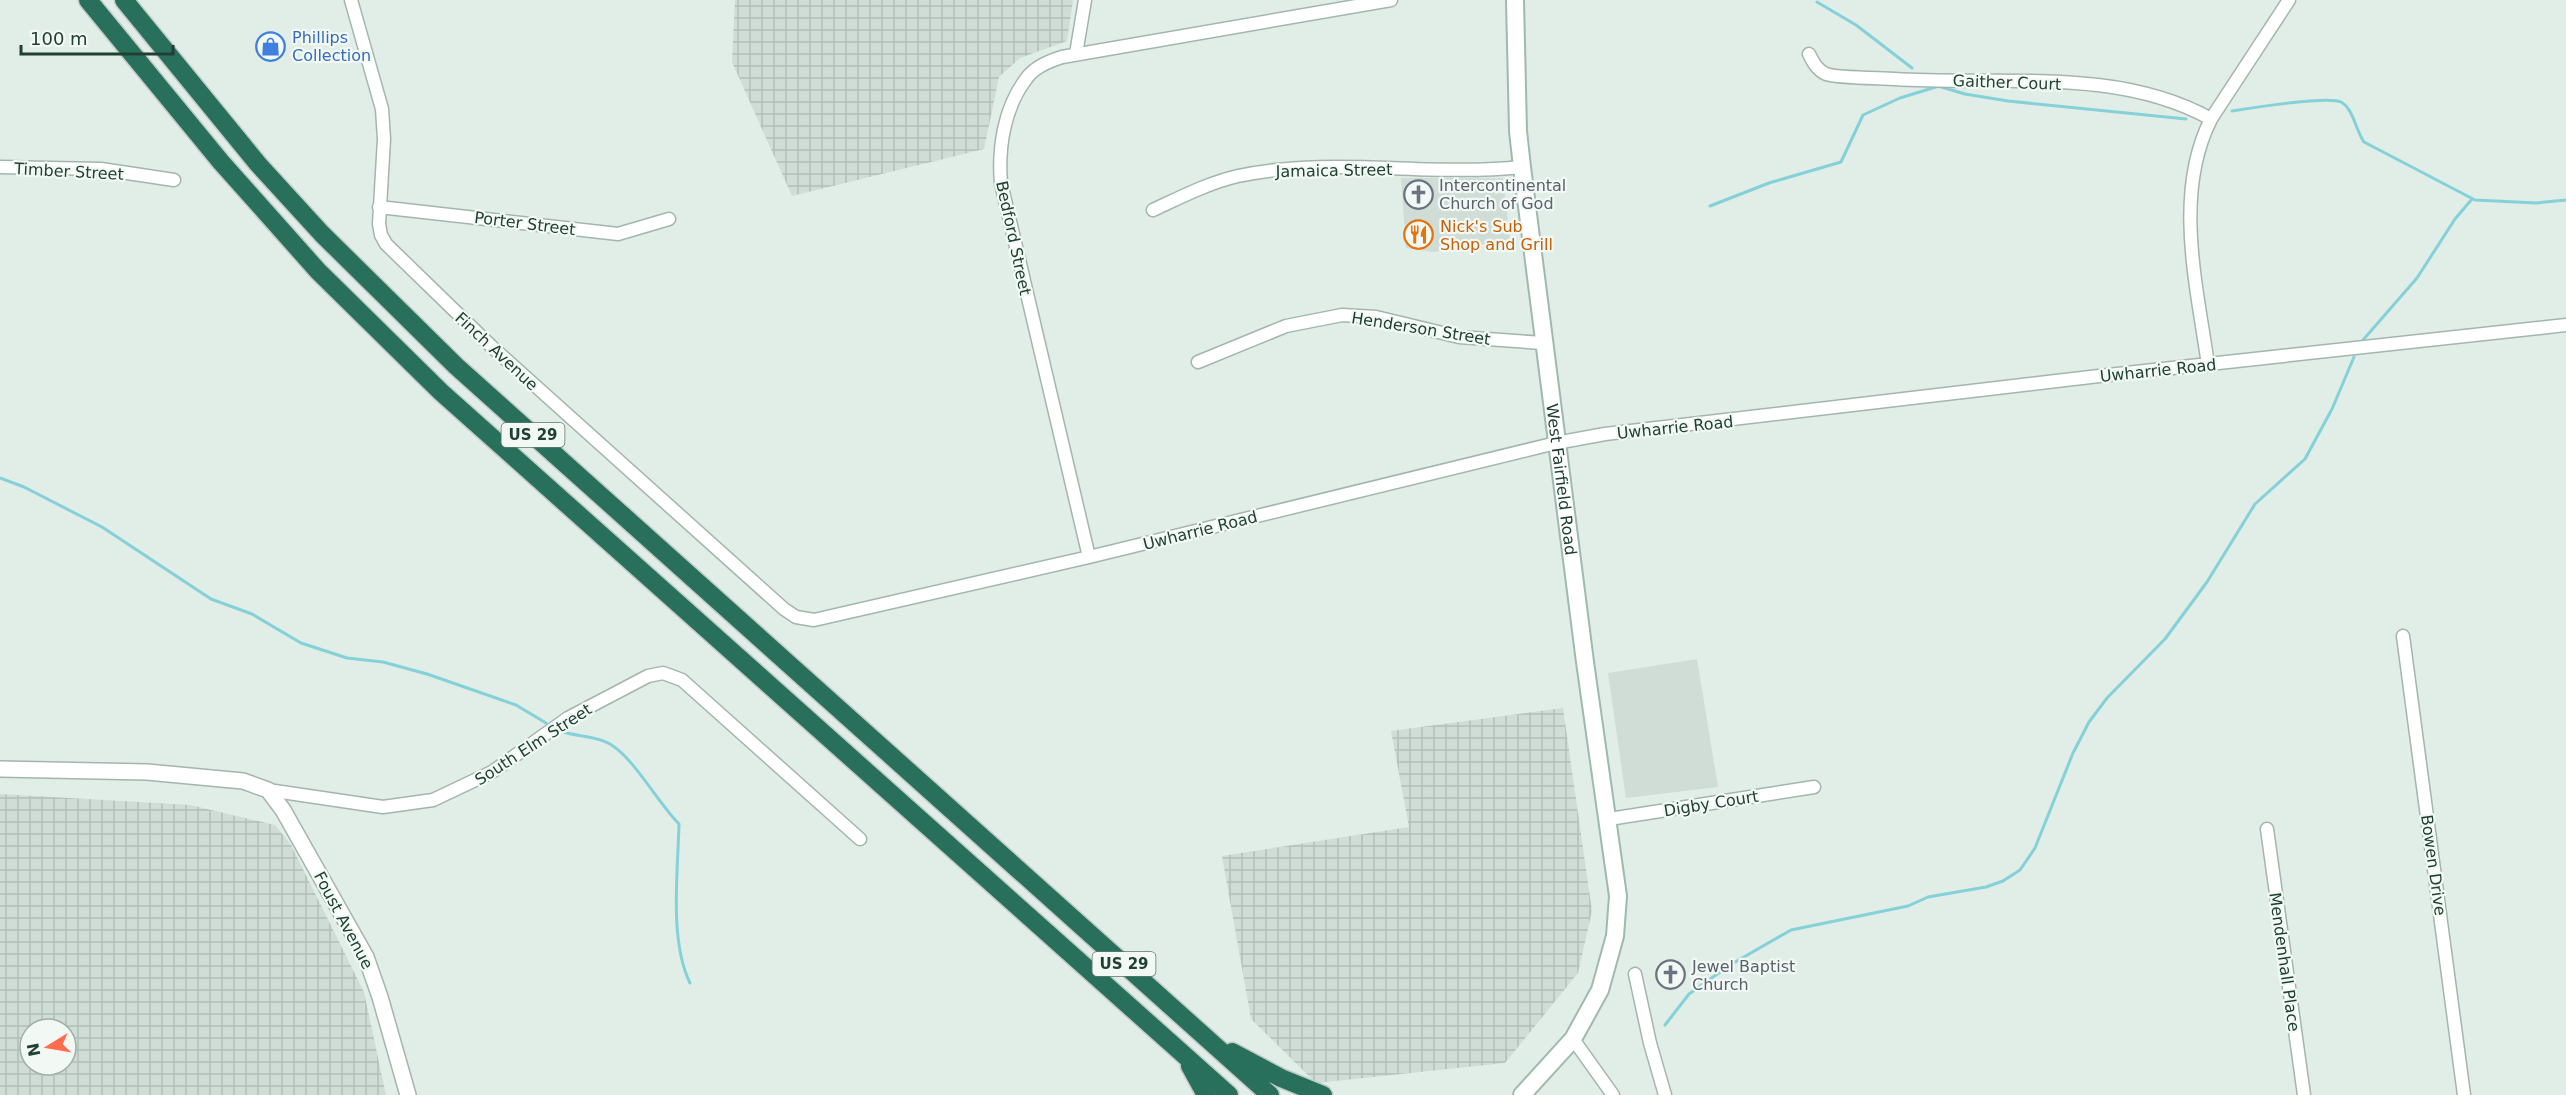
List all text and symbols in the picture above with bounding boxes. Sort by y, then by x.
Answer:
scale bar [21,18,172,56]
text: 100 m [30,28,88,49]
place label: Phillips Collection [292,28,371,65]
shop icon: Phillips Collection [255,30,287,62]
street label: Gaither Court [1952,71,2062,94]
street label: Timber Street [13,159,124,184]
street label: Jamaica Street [1275,160,1393,181]
place label: Intercontinental Church of God [1439,176,1566,213]
church icon: Intercontinental Church of God [1402,178,1434,210]
street label: Bedford Street [992,179,1035,297]
street label: Porter Street [473,208,577,239]
place label: Nick's Sub Shop and Grill [1440,217,1553,254]
restaurant icon: Nick's Sub Shop and Grill [1403,219,1435,251]
street label: Finch Avenue [451,308,542,394]
street label: Henderson Street [1350,308,1492,349]
street label: Uwharrie Road [2099,355,2217,386]
street label: West Fairfield Road [1542,402,1580,556]
street label: Uwharrie Road [1616,412,1734,443]
road number: US 29 [502,423,564,447]
street label: Uwharrie Road [1141,507,1259,554]
street label: South Elm Street [471,700,595,789]
street label: Digby Court [1662,787,1760,820]
street label: Bowen Drive [2417,813,2450,917]
street label: Foust Avenue [310,868,377,972]
street label: Mendenhall Place [2265,891,2304,1033]
road number: US 29 [1092,952,1156,976]
place label: Jewel Baptist Church [1691,957,1795,994]
church icon: Jewel Baptist Church [1655,959,1687,991]
north arrow [18,1017,78,1077]
text: N [23,1041,44,1058]

